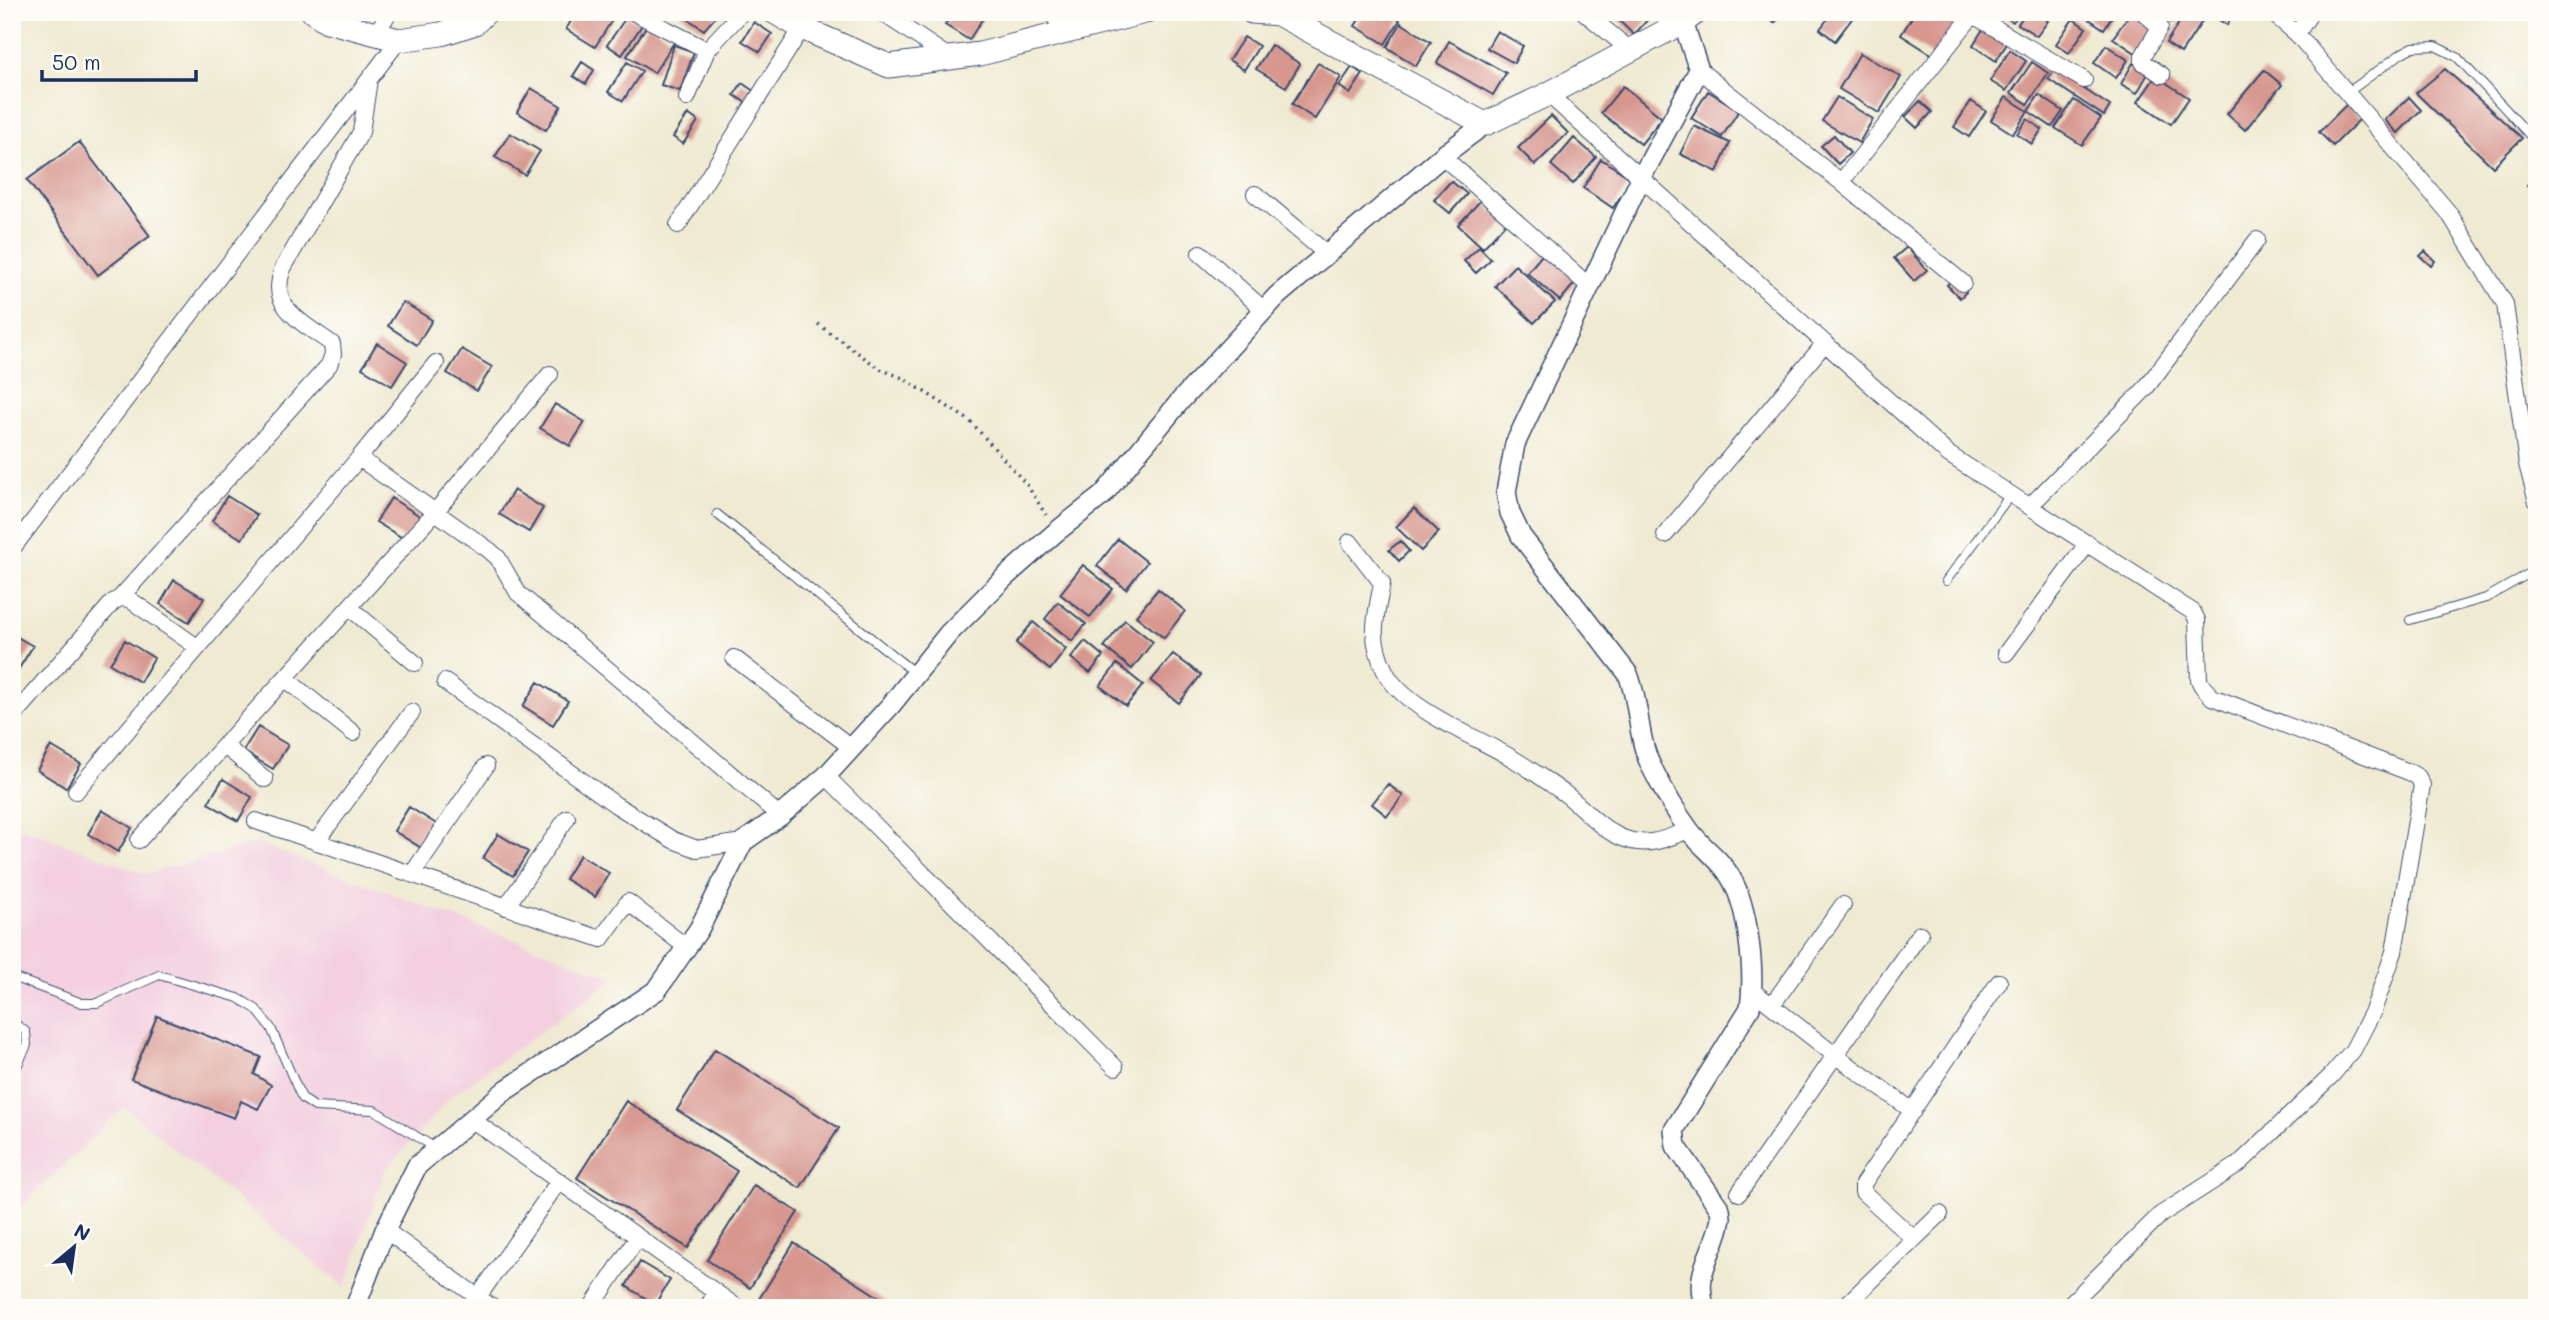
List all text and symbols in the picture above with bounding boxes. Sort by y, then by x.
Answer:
scale bar [42,38,196,82]
text: 50 m [52,48,101,75]
north arrow [38,1212,108,1282]
text: N [70,1217,95,1246]

